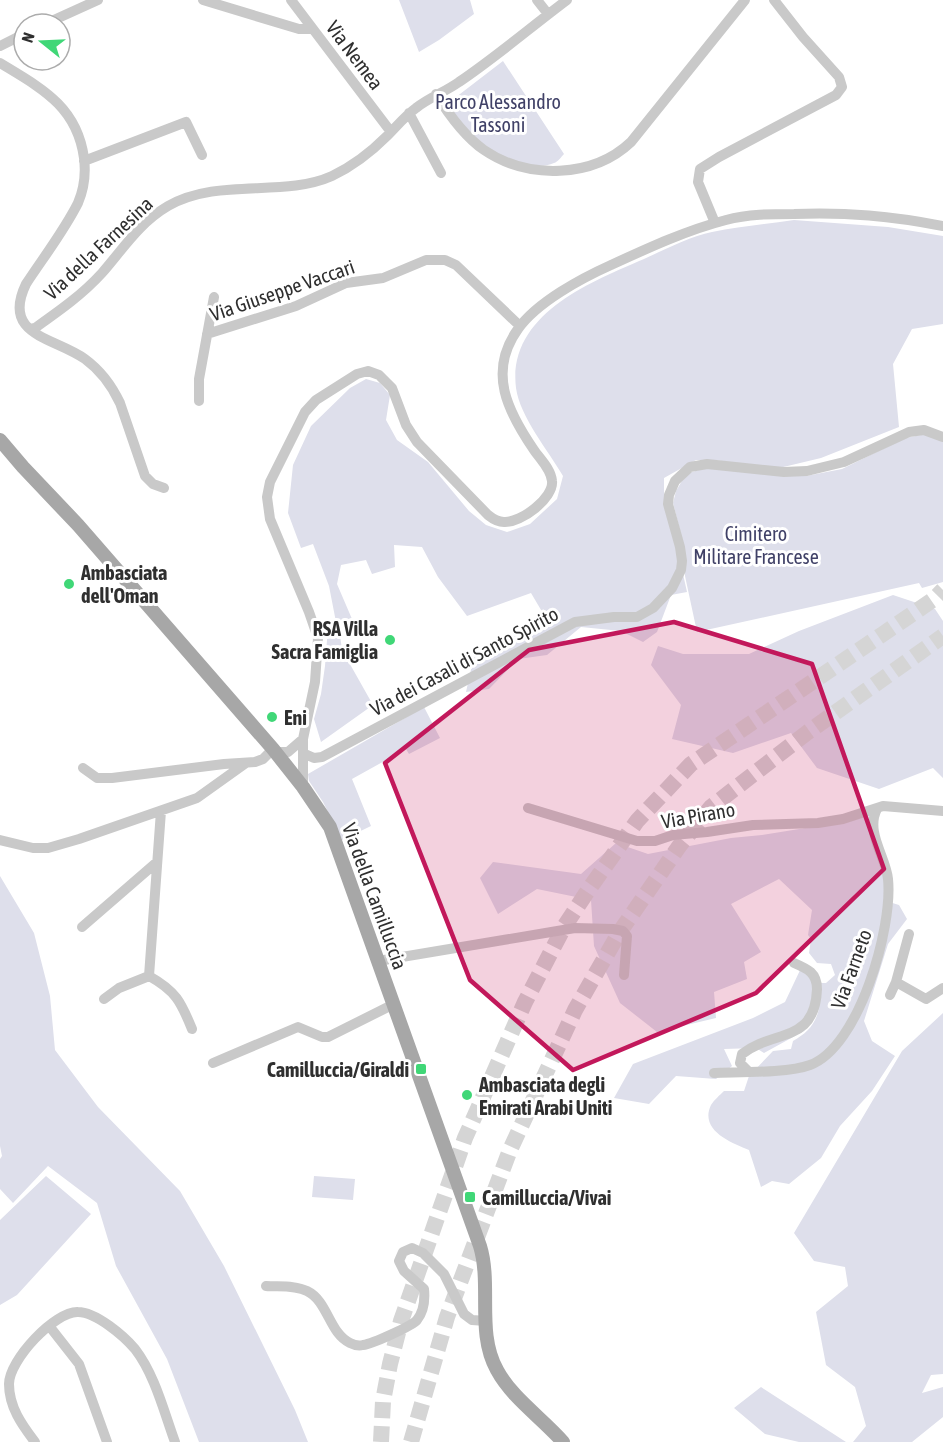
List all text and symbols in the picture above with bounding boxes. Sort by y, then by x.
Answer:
north arrow [12,12,72,72]
street label: Via Nemea [322,16,388,94]
text: N [18,30,38,45]
park label: Parco Alessandro Tassoni [435,90,561,136]
street label: Via della Farnesina [39,192,157,304]
street label: Via Giuseppe Vaccari [207,254,357,326]
park label: Cimitero Militare Francese [693,522,819,568]
place label: Ambasciata dell'Oman [80,561,167,607]
marker: Ambasciata dell'Oman [62,577,76,591]
street label: Via dei Casali di Santo Spirito [366,602,562,720]
place label: RSA Villa Sacra Famiglia [272,617,378,663]
marker: RSA Villa Sacra Famiglia [383,633,397,647]
place label: Eni [284,706,307,729]
marker: Eni [265,710,279,724]
street label: Via Pirano [659,797,737,833]
street label: Via della Camilluccia [338,820,412,972]
street label: Via Farneto [826,926,876,1012]
place label: Camilluccia/Giraldi [267,1058,409,1081]
marker: Camilluccia/Giraldi [414,1062,428,1076]
place label: Ambasciata degli Emirati Arabi Uniti [478,1073,612,1119]
marker: Ambasciata degli Emirati Arabi Uniti [460,1088,474,1102]
place label: Camilluccia/Vivai [482,1186,611,1209]
marker: Camilluccia/Vivai [463,1190,477,1204]

